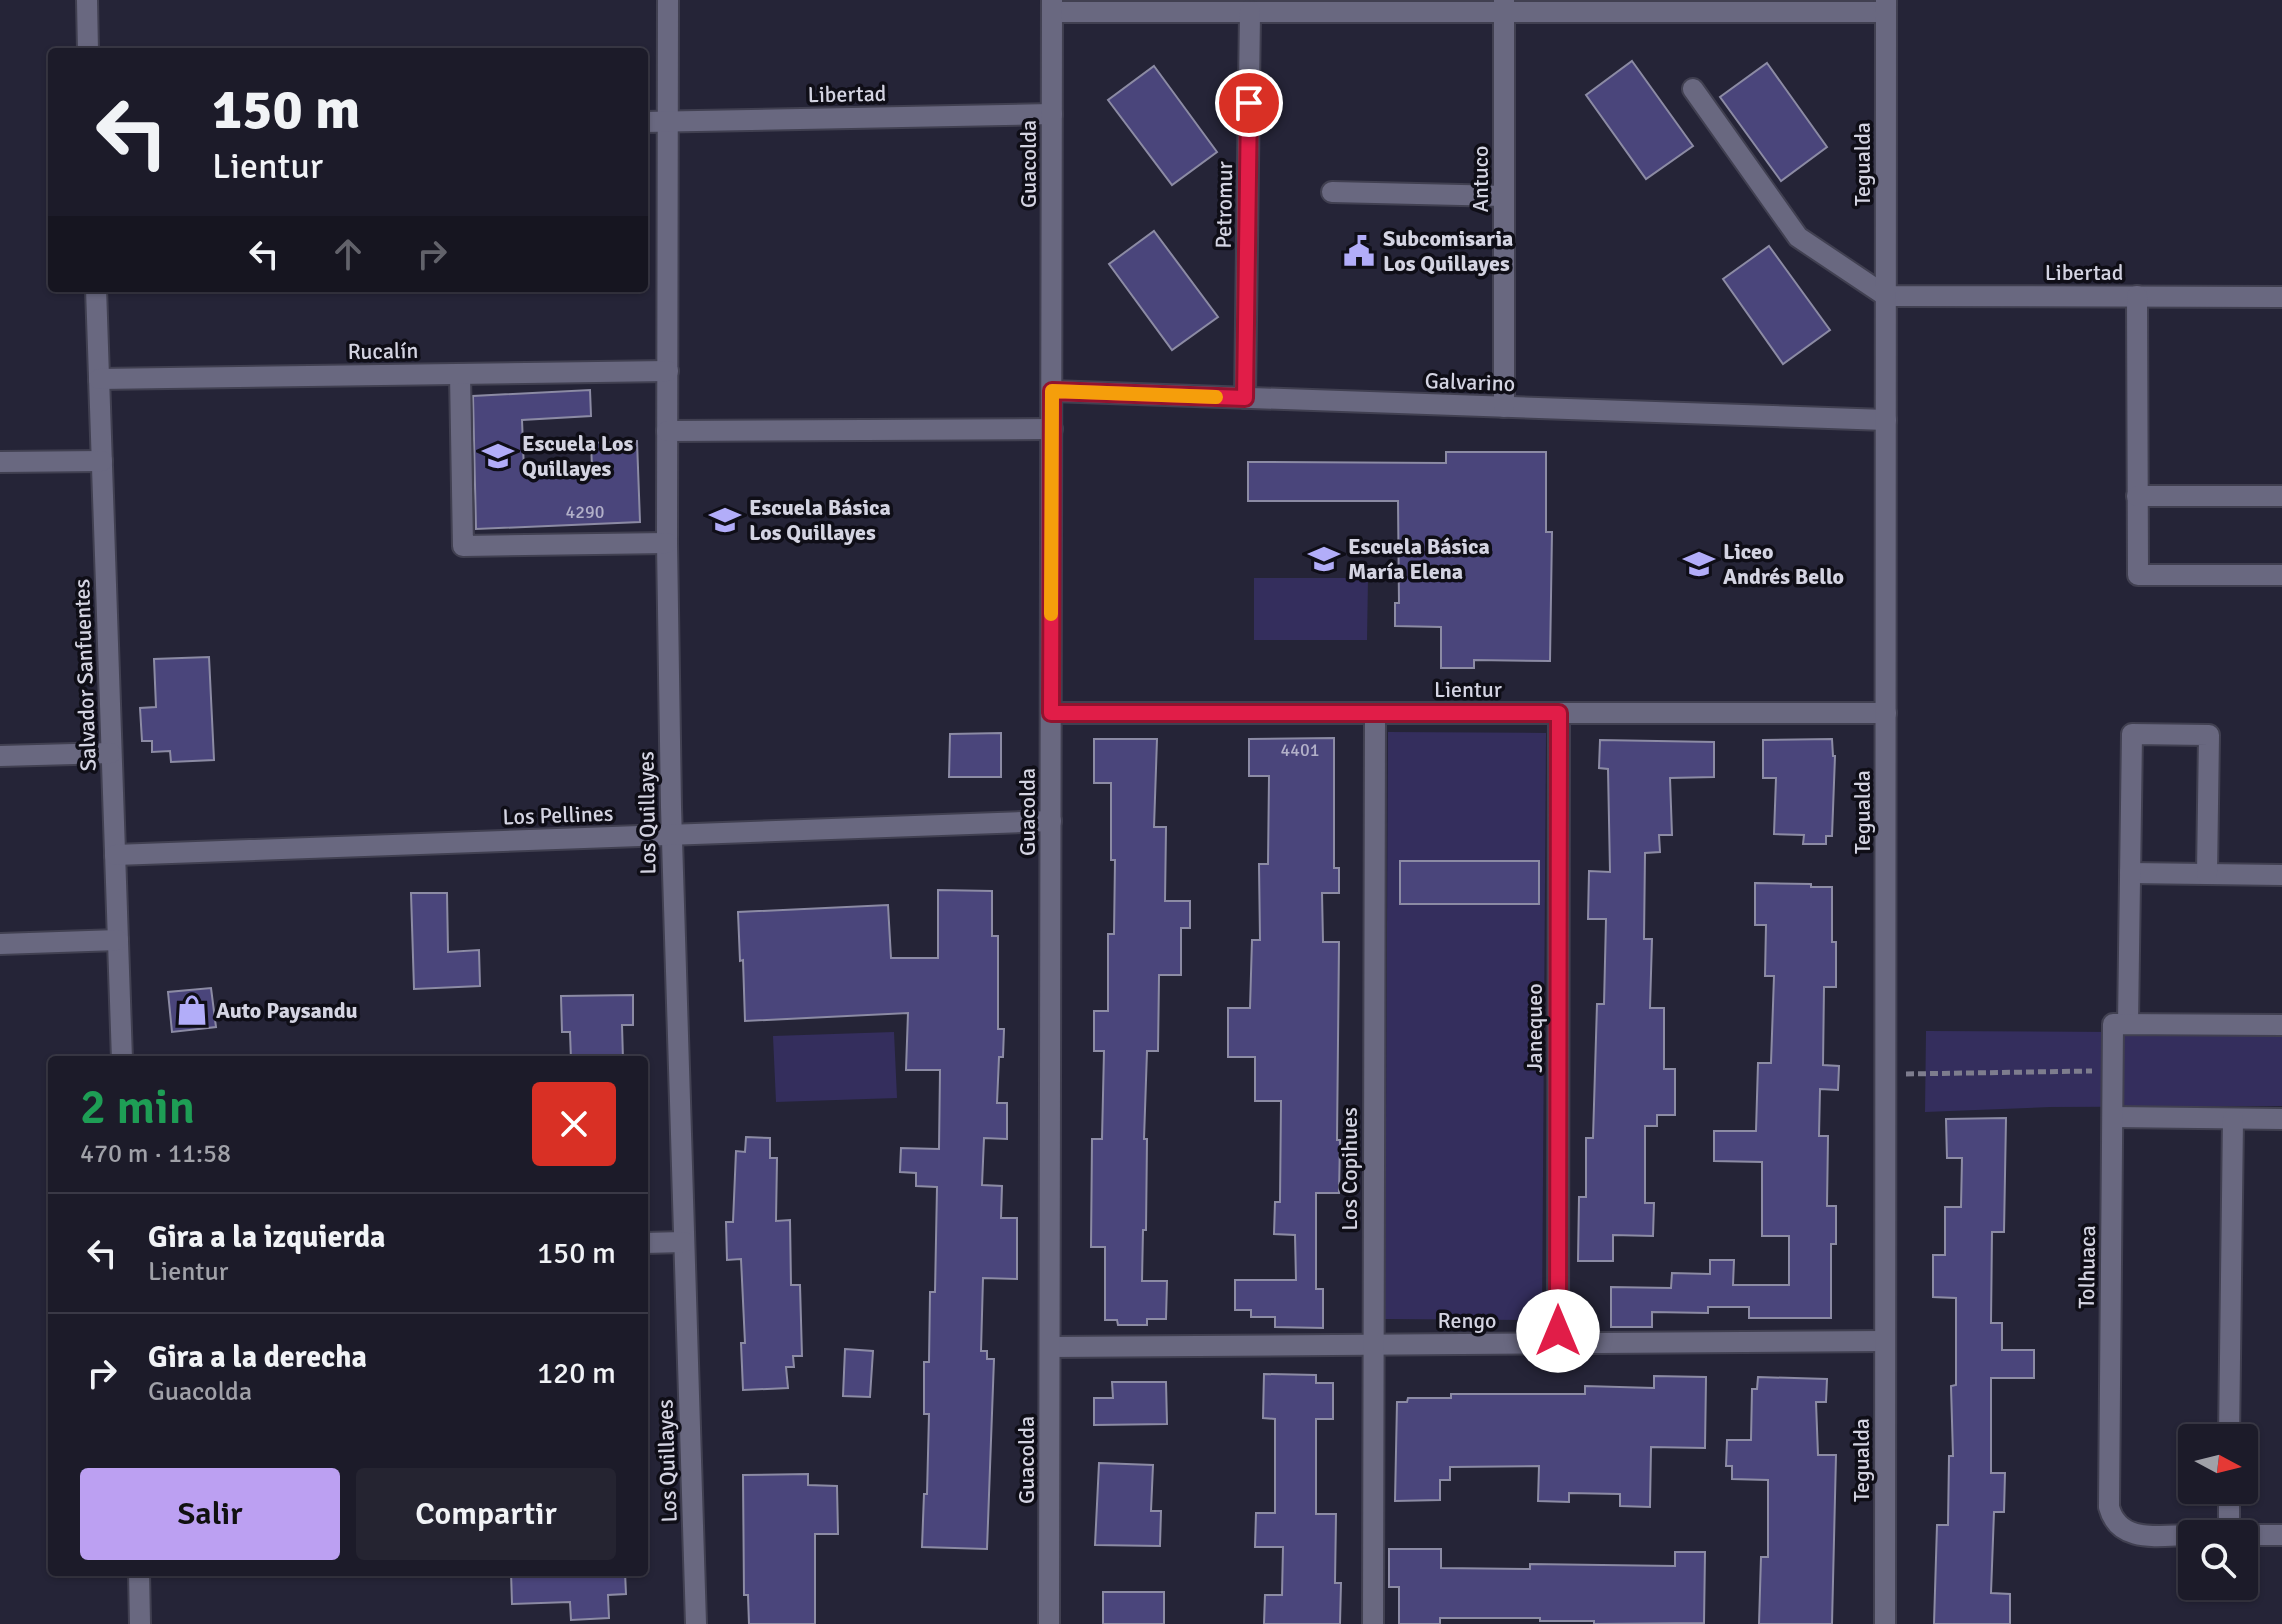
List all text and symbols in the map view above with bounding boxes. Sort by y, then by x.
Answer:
pin [1215,69,1283,137]
text: 150 m [212,75,360,144]
icon: left [80,80,184,184]
street label: Libertad [807,80,887,108]
icon: arrive [1227,81,1271,125]
street label: Guacolda [1015,120,1042,208]
street label: Tegualda [1849,122,1876,206]
text: Lientur [212,144,323,189]
street label: Antuco [1467,146,1494,212]
street label: Petromur [1210,161,1238,249]
place label: Subcomisaria Los Quillayes [1383,225,1513,277]
icon: left [242,232,286,276]
icon: ahead [326,232,370,276]
icon: right [410,232,454,276]
public building icon: Subcomisaria Los Quillayes [1342,234,1376,268]
street label: Libertad [2045,259,2123,286]
street label: Rucalín [347,337,419,365]
street label: Galvarino [1424,367,1516,397]
place label: Escuela Los Quillayes [522,430,634,482]
school or university icon: Escuela Los Quillayes [481,439,515,473]
place label: Escuela Básica Los Quillayes [749,494,891,546]
house number: 4290 [566,501,604,523]
school or university icon: Escuela Básica Los Quillayes [708,503,742,537]
place label: Escuela Básica María Elena [1348,533,1490,585]
place label: Liceo Andrés Bello [1723,538,1844,590]
school or university icon: Escuela Básica María Elena [1307,542,1341,576]
school or university icon: Liceo Andrés Bello [1682,547,1716,581]
street label: Salvador Sanfuentes [68,578,102,772]
street label: Lientur [1434,676,1502,703]
house number: 4401 [1281,739,1319,761]
street label: Los Quillayes [632,751,662,875]
street label: Guacolda [1014,768,1041,856]
street label: Tegualda [1849,770,1876,854]
street label: Los Pellines [502,800,614,830]
street label: Janequeo [1521,983,1548,1073]
shop icon: Auto Paysandu [175,993,209,1027]
place label: Auto Paysandu [216,997,358,1024]
text: 2 min [80,1078,195,1137]
button: close [532,1082,616,1166]
street label: Los Copihues [1336,1107,1363,1231]
text: 470 m · 11:58 [80,1138,231,1170]
text: Gira a la izquierda [148,1219,385,1256]
street label: Tolhuaca [2073,1225,2101,1309]
icon: left [80,1231,124,1275]
text: 150 m [537,1235,616,1272]
text: Lientur [148,1256,228,1288]
position arrow [1516,1289,1600,1373]
street label: Rengo [1438,1307,1497,1334]
text: Gira a la derecha [148,1339,367,1376]
icon: right [80,1351,124,1395]
text: 120 m [537,1355,616,1392]
text: Guacolda [148,1376,252,1408]
street label: Los Quillayes [651,1399,683,1523]
street label: Guacolda [1013,1416,1040,1504]
street label: Tegualda [1848,1418,1875,1502]
north arrow [2178,1424,2258,1504]
map controls [2178,1424,2258,1600]
button: Salir [80,1468,340,1560]
button: Compartir [356,1468,616,1560]
button: search [2178,1520,2258,1600]

